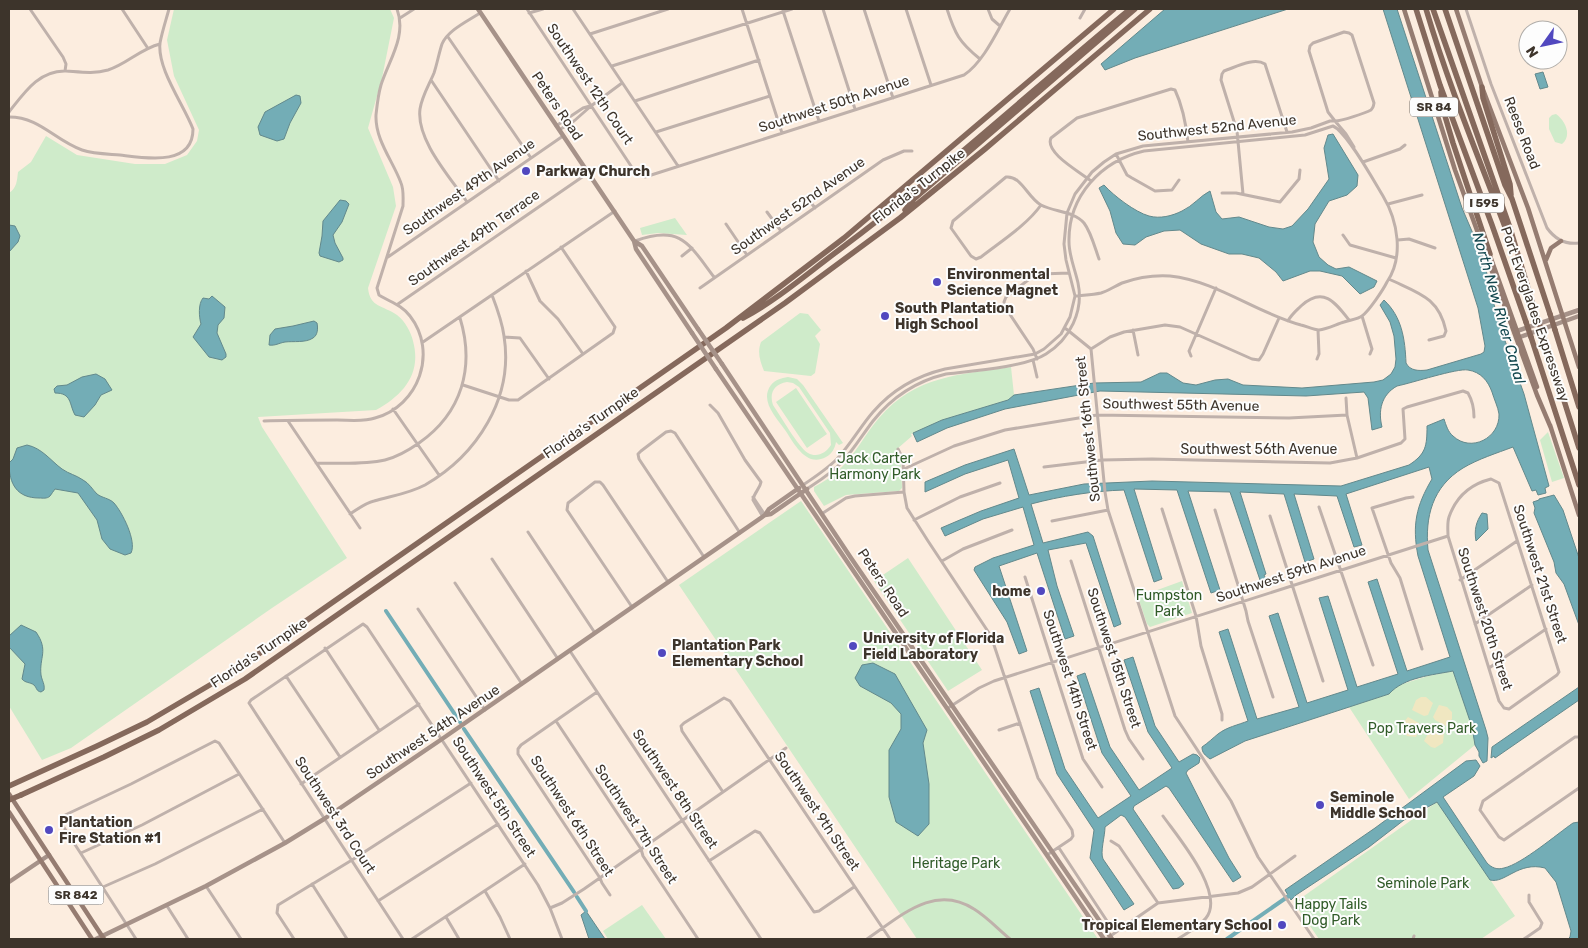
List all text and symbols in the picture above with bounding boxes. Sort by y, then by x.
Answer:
street label: Southwest 12th Court [543,20,637,148]
north arrow [1518,20,1568,70]
text: N [1523,43,1542,61]
street label: Peters Road [528,68,586,144]
street label: Southwest 50th Avenue [757,72,912,136]
street label: Reese Road [1500,94,1544,172]
road number: SR 84 [1410,98,1458,116]
street label: Southwest 52nd Avenue [1137,111,1297,145]
street label: Southwest 49th Avenue [400,135,538,239]
street label: Florida's Turnpike [869,145,969,227]
street label: Southwest 52nd Avenue [728,153,868,259]
place label: Parkway Church [536,163,650,180]
marker: Parkway Church [520,165,532,177]
street label: Southwest 49th Terrace [405,186,543,290]
road number: I 595 [1464,194,1504,212]
street label: Port Everglades Expressway [1497,224,1573,404]
water label: North New River Canal [1469,230,1529,386]
place label: Environmental Science Magnet [947,266,1058,299]
marker: Environmental Science Magnet [931,276,943,288]
place label: South Plantation High School [895,300,1014,333]
marker: South Plantation High School [879,310,891,322]
street label: Southwest 16th Street [1072,355,1104,503]
street label: Florida's Turnpike [540,384,642,462]
street label: Southwest 55th Avenue [1103,395,1260,415]
street label: Southwest 56th Avenue [1181,441,1338,458]
park label: Jack Carter Harmony Park [829,450,922,483]
street label: Southwest 21st Street [1510,503,1571,646]
street label: Southwest 59th Avenue [1214,542,1368,606]
street label: Peters Road [854,545,912,621]
street label: Southwest 20th Street [1454,546,1516,693]
place label: home [992,583,1031,600]
marker: home [1035,585,1047,597]
street label: Southwest 15th Street [1083,586,1145,731]
park label: Fumpston Park [1136,587,1202,620]
street label: Southwest 14th Street [1039,608,1101,753]
street label: Florida's Turnpike [208,614,311,692]
place label: University of Florida Field Laboratory [863,630,1004,663]
place label: Plantation Park Elementary School [672,637,803,670]
marker: University of Florida Field Laboratory [847,640,859,652]
marker: Plantation Park Elementary School [656,647,668,659]
street label: Southwest 54th Avenue [363,681,503,783]
park label: Pop Travers Park [1368,720,1477,737]
street label: Southwest 8th Street [629,726,722,853]
street label: Southwest 5th Street [449,734,540,861]
street label: Southwest 9th Street [771,748,864,874]
street label: Southwest 3rd Court [291,753,379,877]
street label: Southwest 6th Street [527,753,618,880]
street label: Southwest 7th Street [591,761,681,887]
place label: Seminole Middle School [1330,789,1426,822]
marker: Seminole Middle School [1314,799,1326,811]
place label: Plantation Fire Station #1 [59,814,161,847]
marker: Plantation Fire Station #1 [43,824,55,836]
park label: Heritage Park [912,855,1001,872]
park label: Seminole Park [1377,875,1470,892]
road number: SR 842 [48,886,104,904]
park label: Happy Tails Dog Park [1294,896,1368,929]
place label: Tropical Elementary School [1081,917,1272,934]
marker: Tropical Elementary School [1276,919,1288,931]

